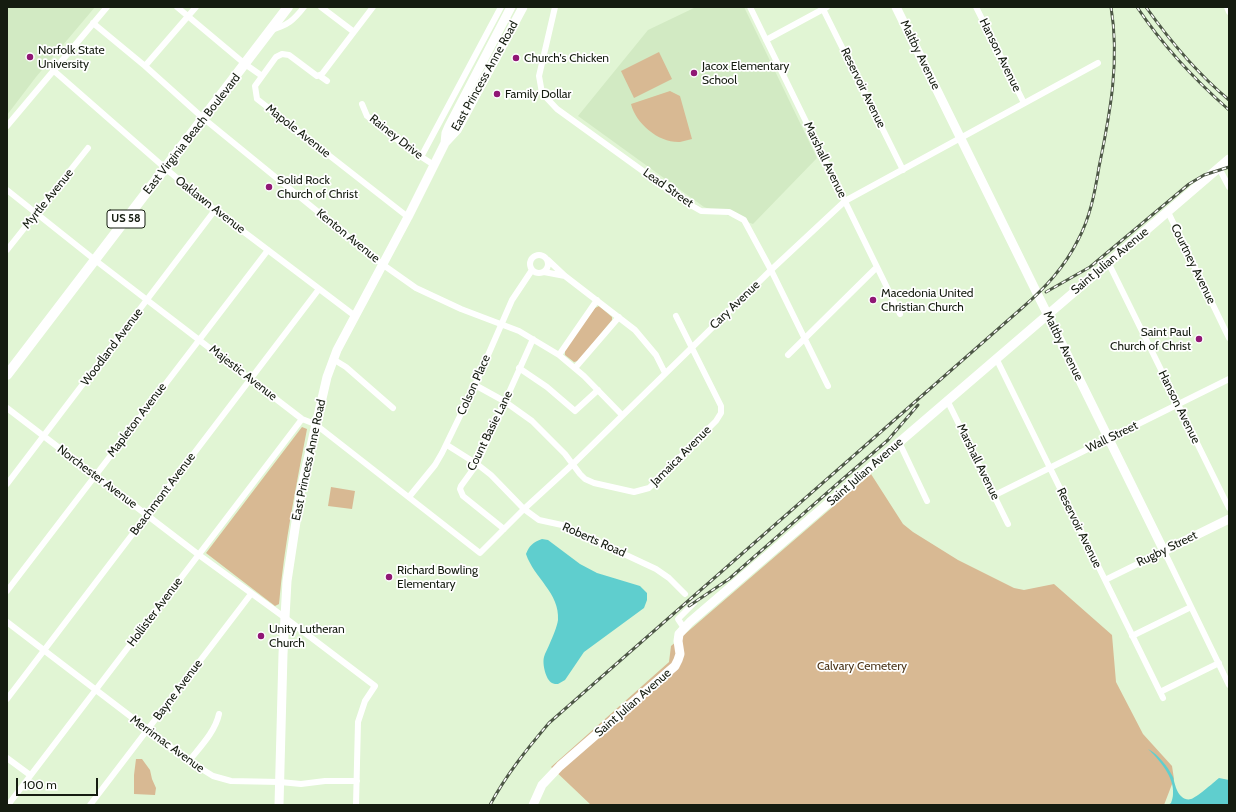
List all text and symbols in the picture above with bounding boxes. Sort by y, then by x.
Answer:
street label: Hanson Avenue [976,16,1024,94]
street label: East Princess Anne Road [449,18,521,134]
street label: Maltby Avenue [897,18,943,92]
place label: Norfolk State University [38,43,105,71]
street label: Reservoir Avenue [837,46,889,130]
place label: Church's Chicken [524,51,609,65]
marker: Norfolk State University [25,52,35,62]
marker: Church's Chicken [511,53,521,63]
place label: Jacox Elementary School [702,59,789,87]
marker: Jacox Elementary School [689,68,699,78]
street label: East Virginia Beach Boulevard [140,71,244,197]
place label: Family Dollar [505,87,571,101]
marker: Family Dollar [492,89,502,99]
street label: Mapole Avenue [263,101,333,161]
street label: Rainey Drive [366,112,426,162]
street label: Marshall Avenue [800,120,850,200]
street label: Lead Street [640,165,696,211]
street label: Myrtle Avenue [19,166,77,232]
street label: Oaklawn Avenue [172,173,248,237]
place label: Solid Rock Church of Christ [277,173,358,201]
marker: Solid Rock Church of Christ [264,182,274,192]
street label: Kenton Avenue [313,206,383,266]
road number: US 58 [107,210,145,228]
street label: Courtney Avenue [1167,221,1219,307]
street label: Saint Julian Avenue [1068,224,1152,298]
street label: Cary Avenue [707,278,763,332]
place label: Macedonia United Christian Church [881,286,973,314]
marker: Macedonia United Christian Church [868,295,878,305]
street label: Woodland Avenue [78,305,146,389]
street label: Maltby Avenue [1040,309,1086,383]
place label: Saint Paul Church of Christ [1110,325,1191,353]
marker: Saint Paul Church of Christ [1194,334,1204,344]
street label: Majestic Avenue [206,342,280,404]
street label: Colson Place [454,353,494,417]
street label: Hanson Avenue [1155,368,1203,446]
street label: Mapleton Avenue [104,380,170,460]
street label: Count Basie Lane [464,389,516,473]
street label: East Princess Anne Road [289,398,329,522]
street label: Wall Street [1084,418,1140,456]
street label: Marshall Avenue [953,422,1003,502]
street label: Jamaica Avenue [648,423,714,489]
street label: Saint Julian Avenue [824,435,906,509]
street label: Norchester Avenue [54,442,140,512]
street label: Beachmont Avenue [127,450,199,538]
street label: Reservoir Avenue [1053,486,1105,570]
street label: Roberts Road [560,520,628,560]
street label: Rugby Street [1134,528,1200,570]
place label: Richard Bowling Elementary [397,563,478,591]
marker: Richard Bowling Elementary [384,572,394,582]
street label: Hollister Avenue [124,575,186,649]
place label: Unity Lutheran Church [269,622,345,650]
marker: Unity Lutheran Church [256,631,266,641]
street label: Bayne Avenue [150,657,206,723]
park label: Calvary Cemetery [817,659,907,673]
street label: Saint Julian Avenue [592,666,674,740]
street label: Merrimac Avenue [127,712,207,776]
scale bar [18,770,100,796]
text: 100 m [23,777,57,792]

